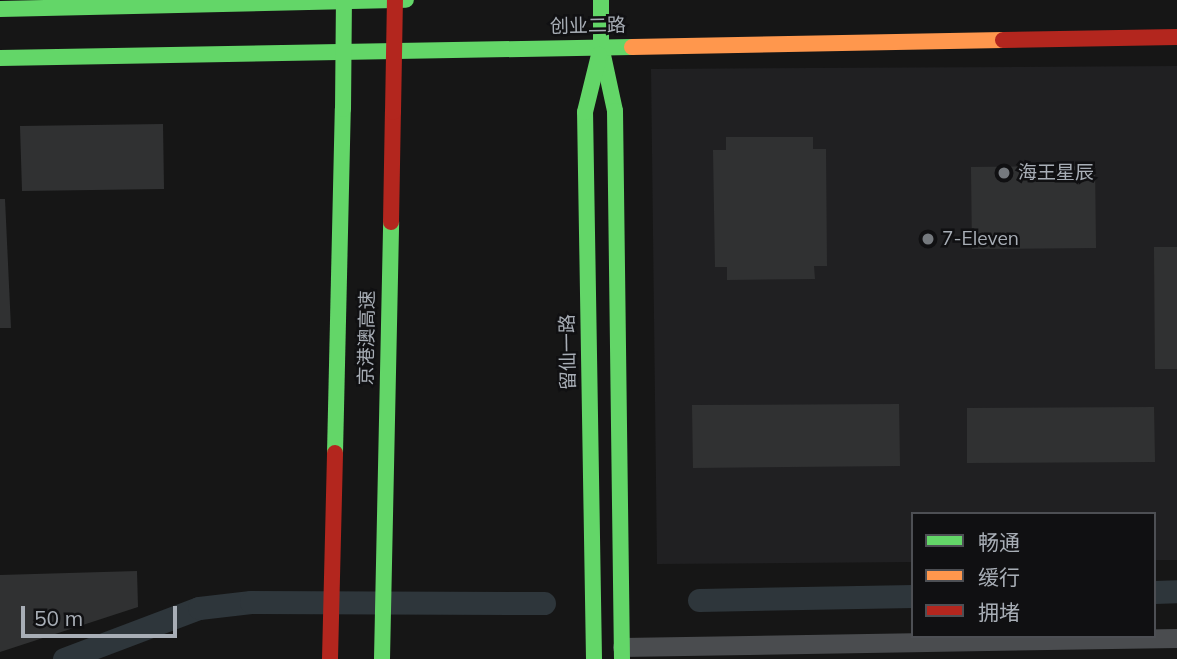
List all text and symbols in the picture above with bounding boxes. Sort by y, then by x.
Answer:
street label: 创业二路 [550,14,626,38]
place label: 海王星辰 [1018,162,1094,184]
marker: 海王星辰 [996,165,1012,181]
place label: 7-Eleven [942,228,1019,250]
marker: 7-Eleven [920,231,936,247]
street label: 京港澳高速 [355,290,379,386]
street label: 留仙一路 [556,314,580,390]
legend [911,512,1156,638]
text: 畅通 [978,529,1020,555]
text: 缓行 [978,564,1020,590]
scale bar [24,592,180,636]
text: 拥堵 [978,599,1020,625]
text: 50 m [34,605,83,631]

